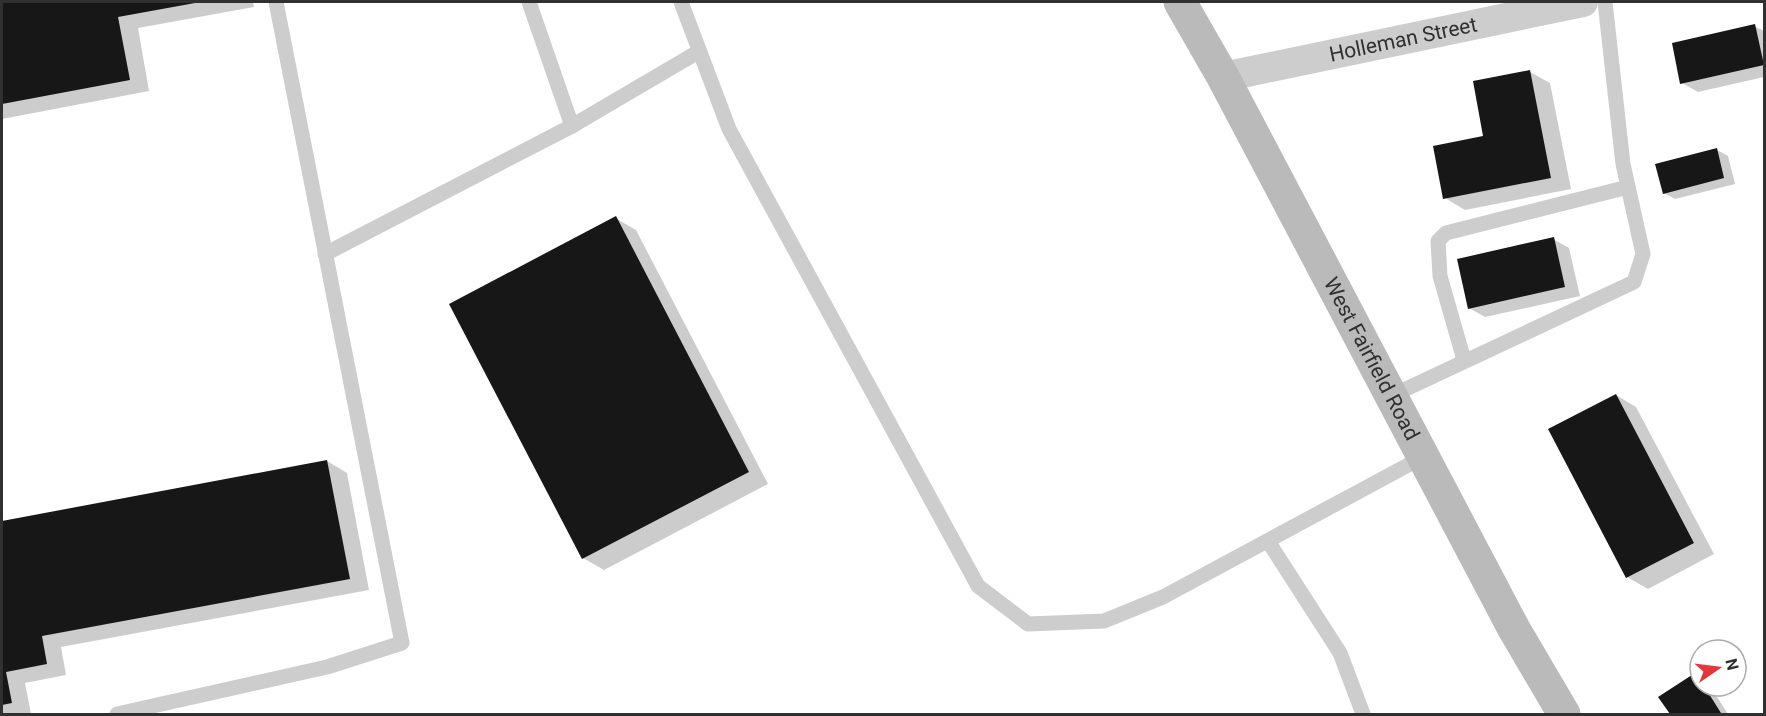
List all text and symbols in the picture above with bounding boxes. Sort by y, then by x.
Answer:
street label: Holleman Street [1327,12,1479,67]
street label: West Fairfield Road [1319,273,1424,444]
north arrow [1688,638,1748,698]
text: N [1721,657,1743,672]

